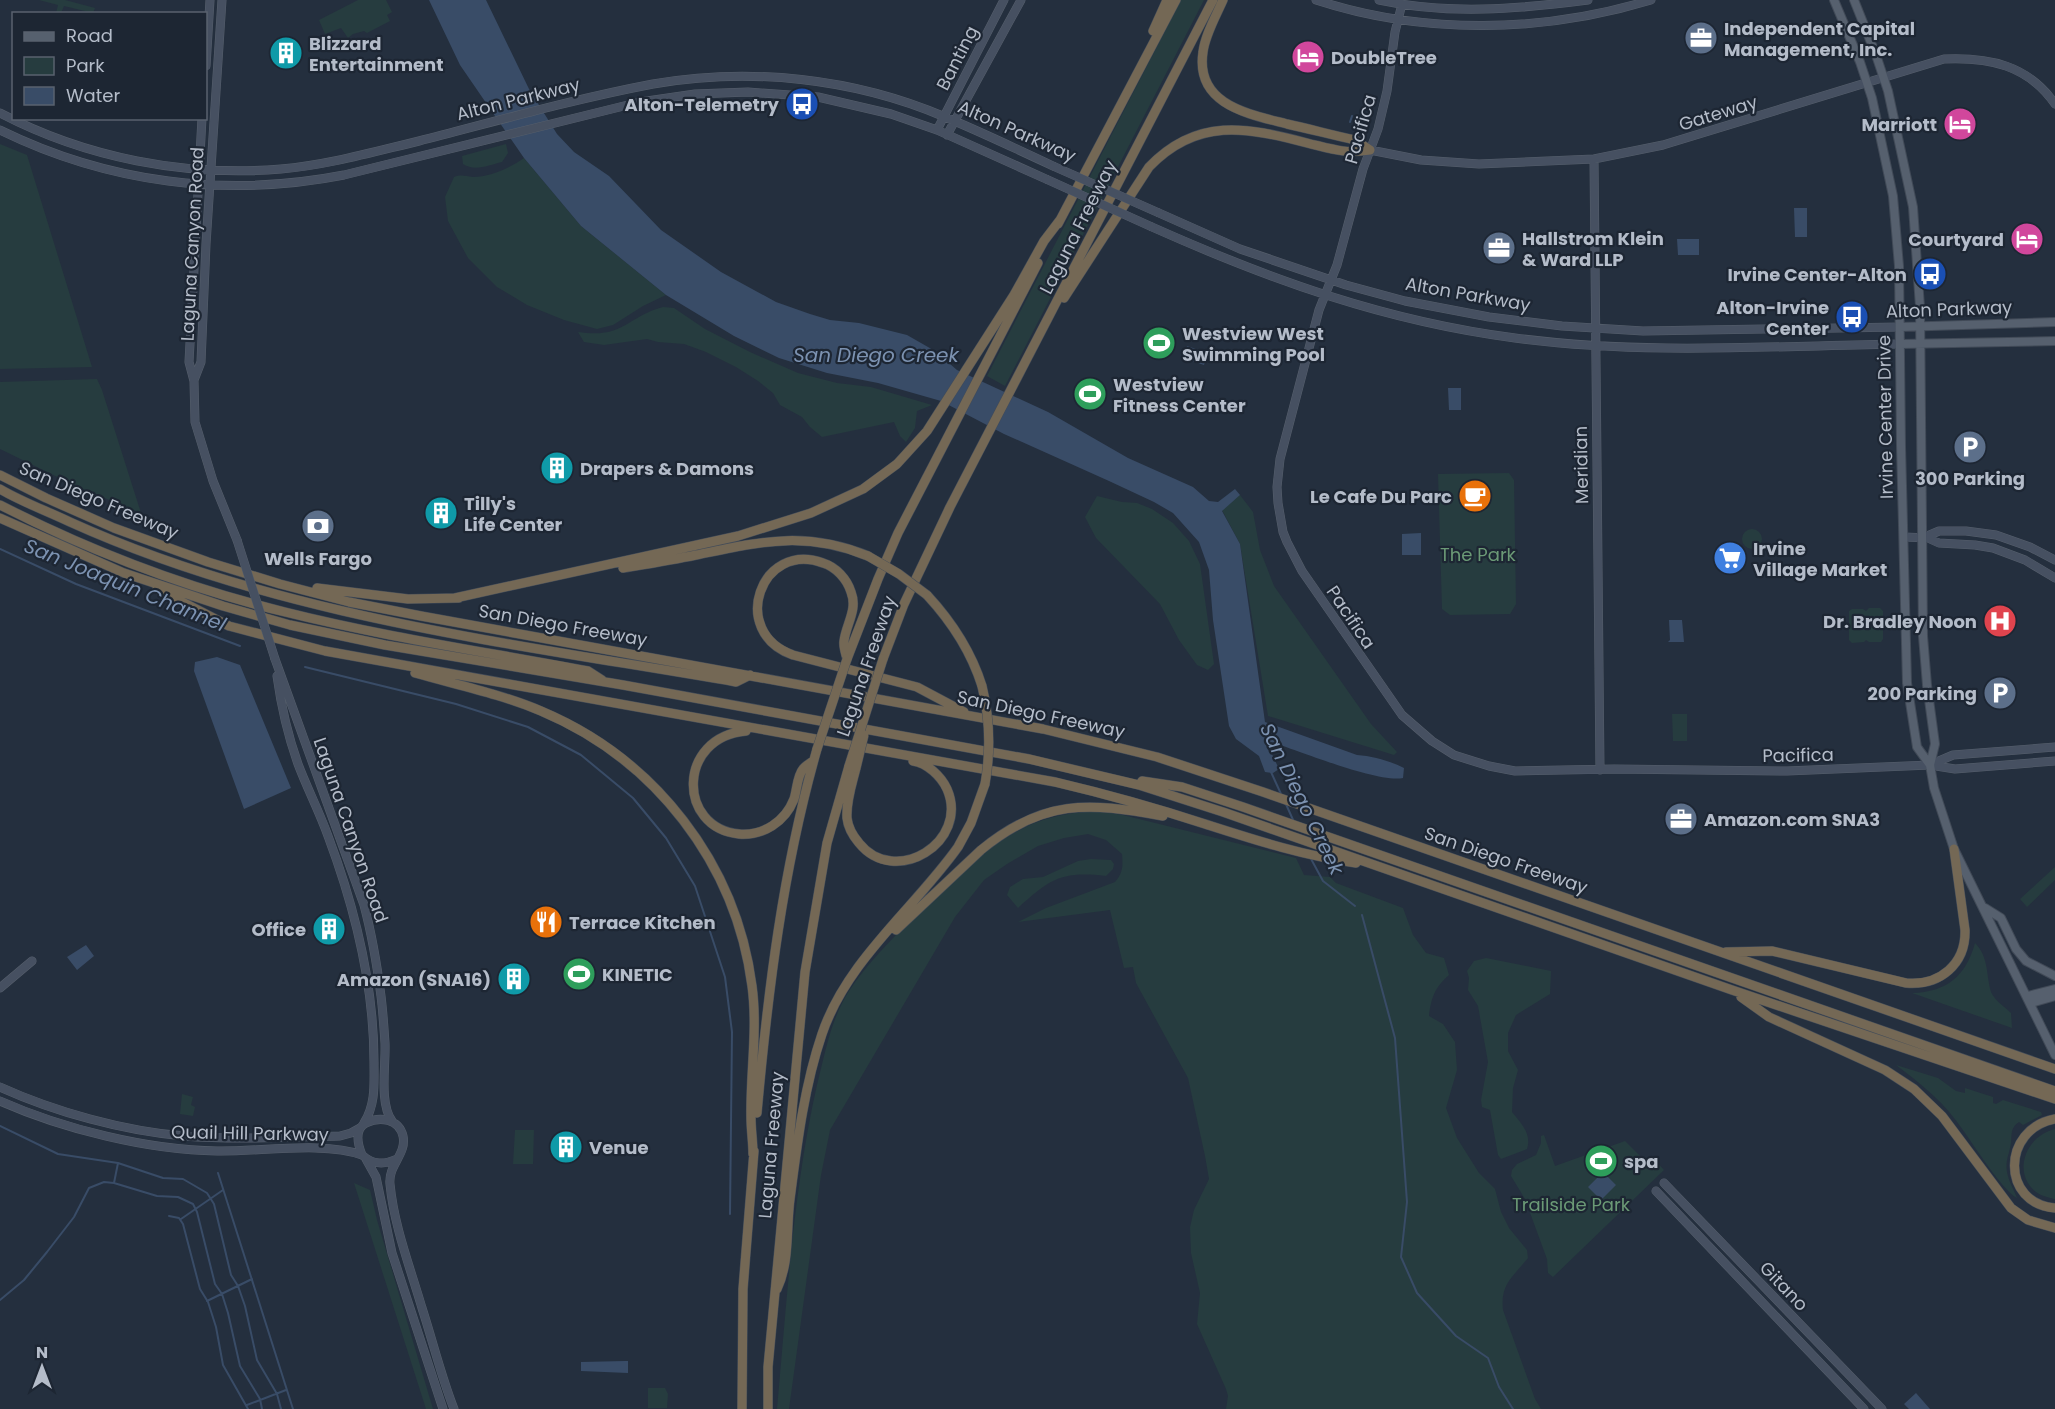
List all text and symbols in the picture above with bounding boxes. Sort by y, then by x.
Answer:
legend [12,12,207,120]
place label: Independent Capital Management, Inc. [1724,16,1915,62]
office icon: Independent Capital Management, Inc. [1683,20,1719,56]
street label: Banting [930,21,984,95]
text: Road [66,23,113,48]
place label: Blizzard Entertainment [309,31,444,77]
building icon: Blizzard Entertainment [268,35,304,71]
hotel icon: DoubleTree [1290,39,1326,75]
place label: DoubleTree [1331,45,1437,70]
text: Park [66,53,105,78]
street label: Alton Parkway [454,72,582,126]
text: Water [66,83,120,108]
bus stop icon: Alton-Telemetry [784,86,820,122]
street label: Gateway [1676,89,1760,137]
street label: Pacifica [1338,91,1382,167]
place label: Alton-Telemetry [624,92,780,117]
street label: Alton Parkway [954,94,1080,168]
hotel icon: Marriott [1942,106,1978,142]
place label: Marriott [1861,112,1937,137]
street label: Laguna Canyon Road [174,146,210,342]
street label: Laguna Freeway [1033,156,1123,298]
hotel icon: Courtyard [2009,221,2045,257]
place label: Hallstrom Klein & Ward LLP [1522,226,1664,272]
place label: Courtyard [1908,227,2004,252]
office icon: Hallstrom Klein & Ward LLP [1481,230,1517,266]
bus stop icon: Irvine Center-Alton [1912,256,1948,292]
place label: Irvine Center-Alton [1727,262,1907,287]
street label: Alton Parkway [1403,271,1533,317]
street label: Alton Parkway [1885,294,2013,324]
place label: Alton-Irvine Center [1716,295,1829,341]
bus stop icon: Alton-Irvine Center [1834,299,1870,335]
place label: Westview West Swimming Pool [1182,321,1325,367]
sports icon: Westview West Swimming Pool [1141,325,1177,361]
street label: Irvine Center Drive [1871,335,1899,499]
water label: San Diego Creek [793,341,961,369]
place label: Westview Fitness Center [1113,372,1246,418]
sports icon: Westview Fitness Center [1072,376,1108,412]
street label: Meridian [1568,426,1594,504]
parking icon: 300 Parking [1952,429,1988,465]
building icon: Drapers & Damons [539,450,575,486]
street label: San Diego Freeway [15,455,183,545]
place label: Drapers & Damons [580,456,754,481]
place label: 300 Parking [1915,466,2025,491]
cafe icon: Le Cafe Du Parc [1457,478,1493,514]
place label: Le Cafe Du Parc [1310,484,1452,509]
place label: Tilly's Life Center [464,491,563,537]
building icon: Tilly's Life Center [423,495,459,531]
bank icon: Wells Fargo [300,508,336,544]
water label: San Joaquin Channel [20,532,230,638]
place label: Irvine Village Market [1753,536,1887,582]
supermarket icon: Irvine Village Market [1712,540,1748,576]
park label: The Park [1440,542,1517,567]
place label: Wells Fargo [264,546,372,571]
street label: Pacifica [1321,580,1381,654]
street label: Laguna Freeway [830,592,902,740]
street label: San Diego Freeway [477,598,649,652]
hospital icon: Dr. Bradley Noon [1982,603,2018,639]
place label: Dr. Bradley Noon [1823,609,1977,634]
parking icon: 200 Parking [1982,675,2018,711]
place label: 200 Parking [1867,681,1977,706]
street label: San Diego Freeway [955,684,1127,744]
water label: San Diego Creek [1253,718,1352,881]
street label: Laguna Canyon Road [308,734,394,926]
street label: Pacifica [1762,742,1834,768]
office icon: Amazon.com SNA3 [1663,801,1699,837]
place label: Amazon.com SNA3 [1704,807,1880,832]
street label: San Diego Freeway [1421,820,1591,900]
restaurant icon: Terrace Kitchen [528,904,564,940]
place label: Terrace Kitchen [569,910,716,935]
building icon: Office [311,911,347,947]
place label: Office [252,917,306,942]
sports icon: KINETIC [561,956,597,992]
building icon: Amazon (SNA16) [496,961,532,997]
place label: KINETIC [602,962,673,987]
place label: Amazon (SNA16) [337,967,491,992]
street label: Laguna Freeway [752,1071,790,1219]
street label: Quail Hill Parkway [171,1119,329,1147]
building icon: Venue [548,1129,584,1165]
place label: Venue [589,1135,649,1160]
sports icon: spa [1583,1143,1619,1179]
place label: spa [1624,1149,1659,1174]
park label: Trailside Park [1512,1192,1631,1217]
street label: Gitano [1754,1256,1814,1316]
north arrow [12,1337,72,1397]
text: N [36,1341,48,1364]

